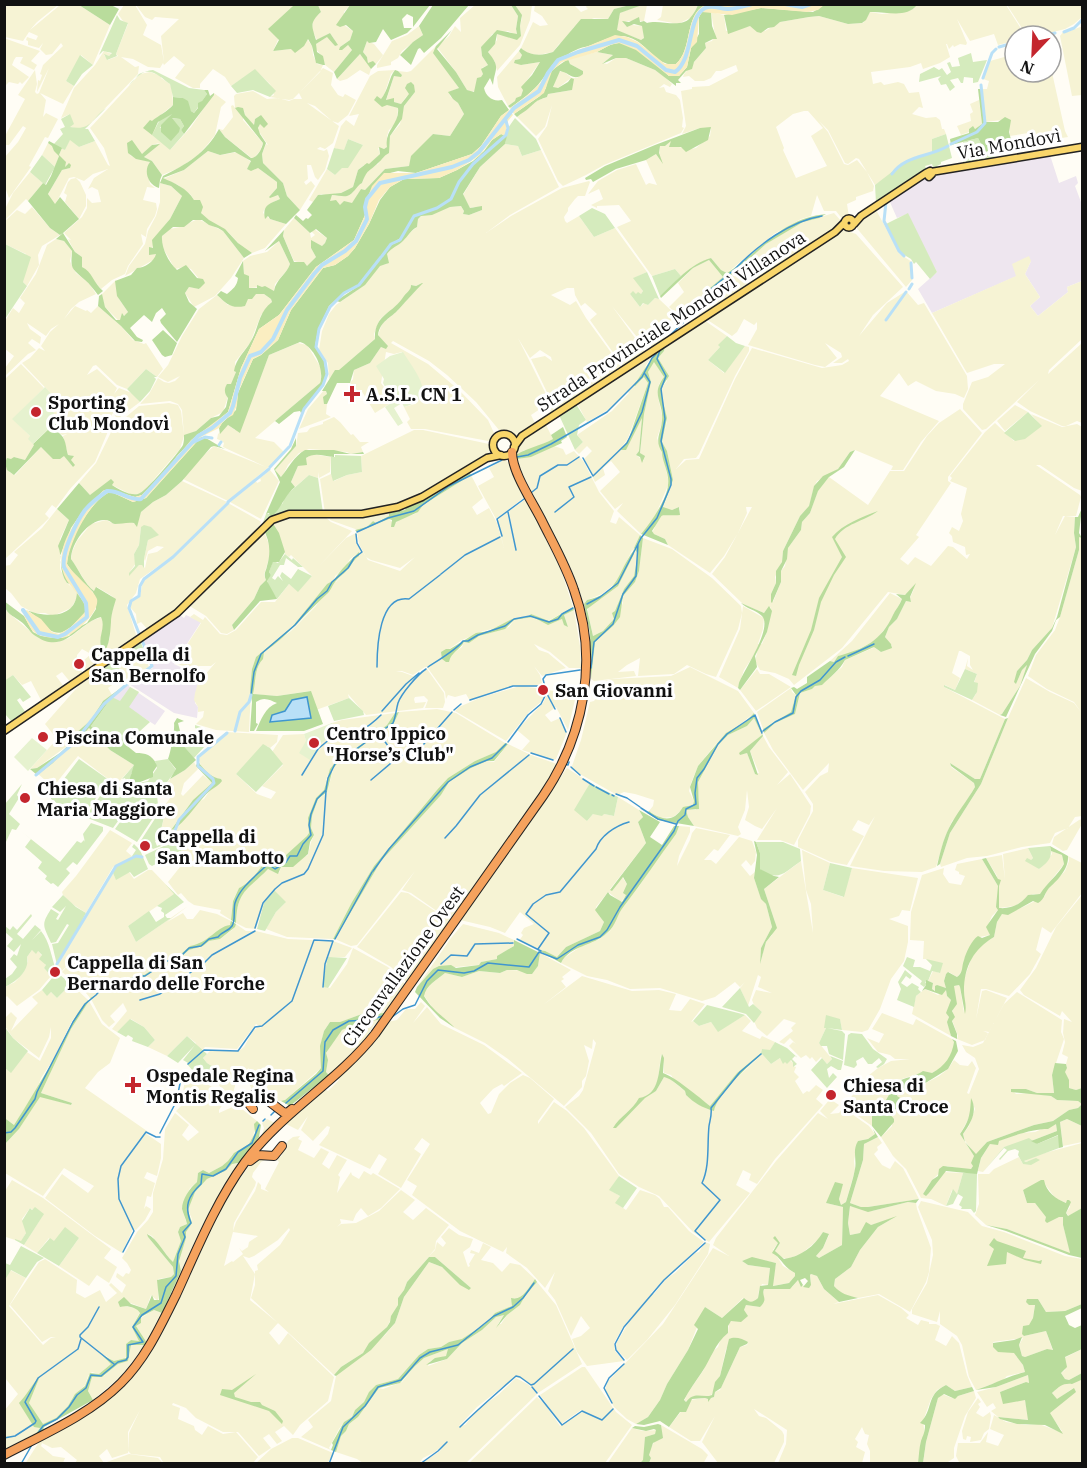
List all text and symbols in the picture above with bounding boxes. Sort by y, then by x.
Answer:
north arrow [1003,24,1063,84]
text: N [1017,56,1037,79]
street label: Via Mondovì [955,124,1063,164]
street label: Strada Provinciale Mondovì Villanova [532,225,810,417]
place label: A.S.L. CN 1 [366,383,462,406]
marker: A.S.L. CN 1 [343,385,361,403]
place label: Sporting Club Mondovì [48,391,169,435]
marker: Sporting Club Mondovì [29,405,43,419]
place label: Cappella di San Bernolfo [91,643,206,687]
marker: Cappella di San Bernolfo [72,657,86,671]
place label: San Giovanni [555,679,673,702]
marker: San Giovanni [536,683,550,697]
place label: Centro Ippico "Horse’s Club" [326,722,454,766]
place label: Piscina Comunale [55,726,214,749]
marker: Piscina Comunale [36,730,50,744]
marker: Centro Ippico "Horse’s Club" [307,736,321,750]
place label: Chiesa di Santa Maria Maggiore [37,777,176,821]
marker: Chiesa di Santa Maria Maggiore [18,791,32,805]
place label: Cappella di San Mambotto [157,825,284,869]
marker: Cappella di San Mambotto [138,839,152,853]
street label: Circonvallazione Ovest [337,881,469,1051]
place label: Cappella di San Bernardo delle Forche [67,951,265,995]
marker: Cappella di San Bernardo delle Forche [48,965,62,979]
place label: Ospedale Regina Montis Regalis [146,1064,294,1108]
place label: Chiesa di Santa Croce [843,1074,949,1118]
marker: Ospedale Regina Montis Regalis [124,1076,142,1094]
marker: Chiesa di Santa Croce [824,1088,838,1102]

